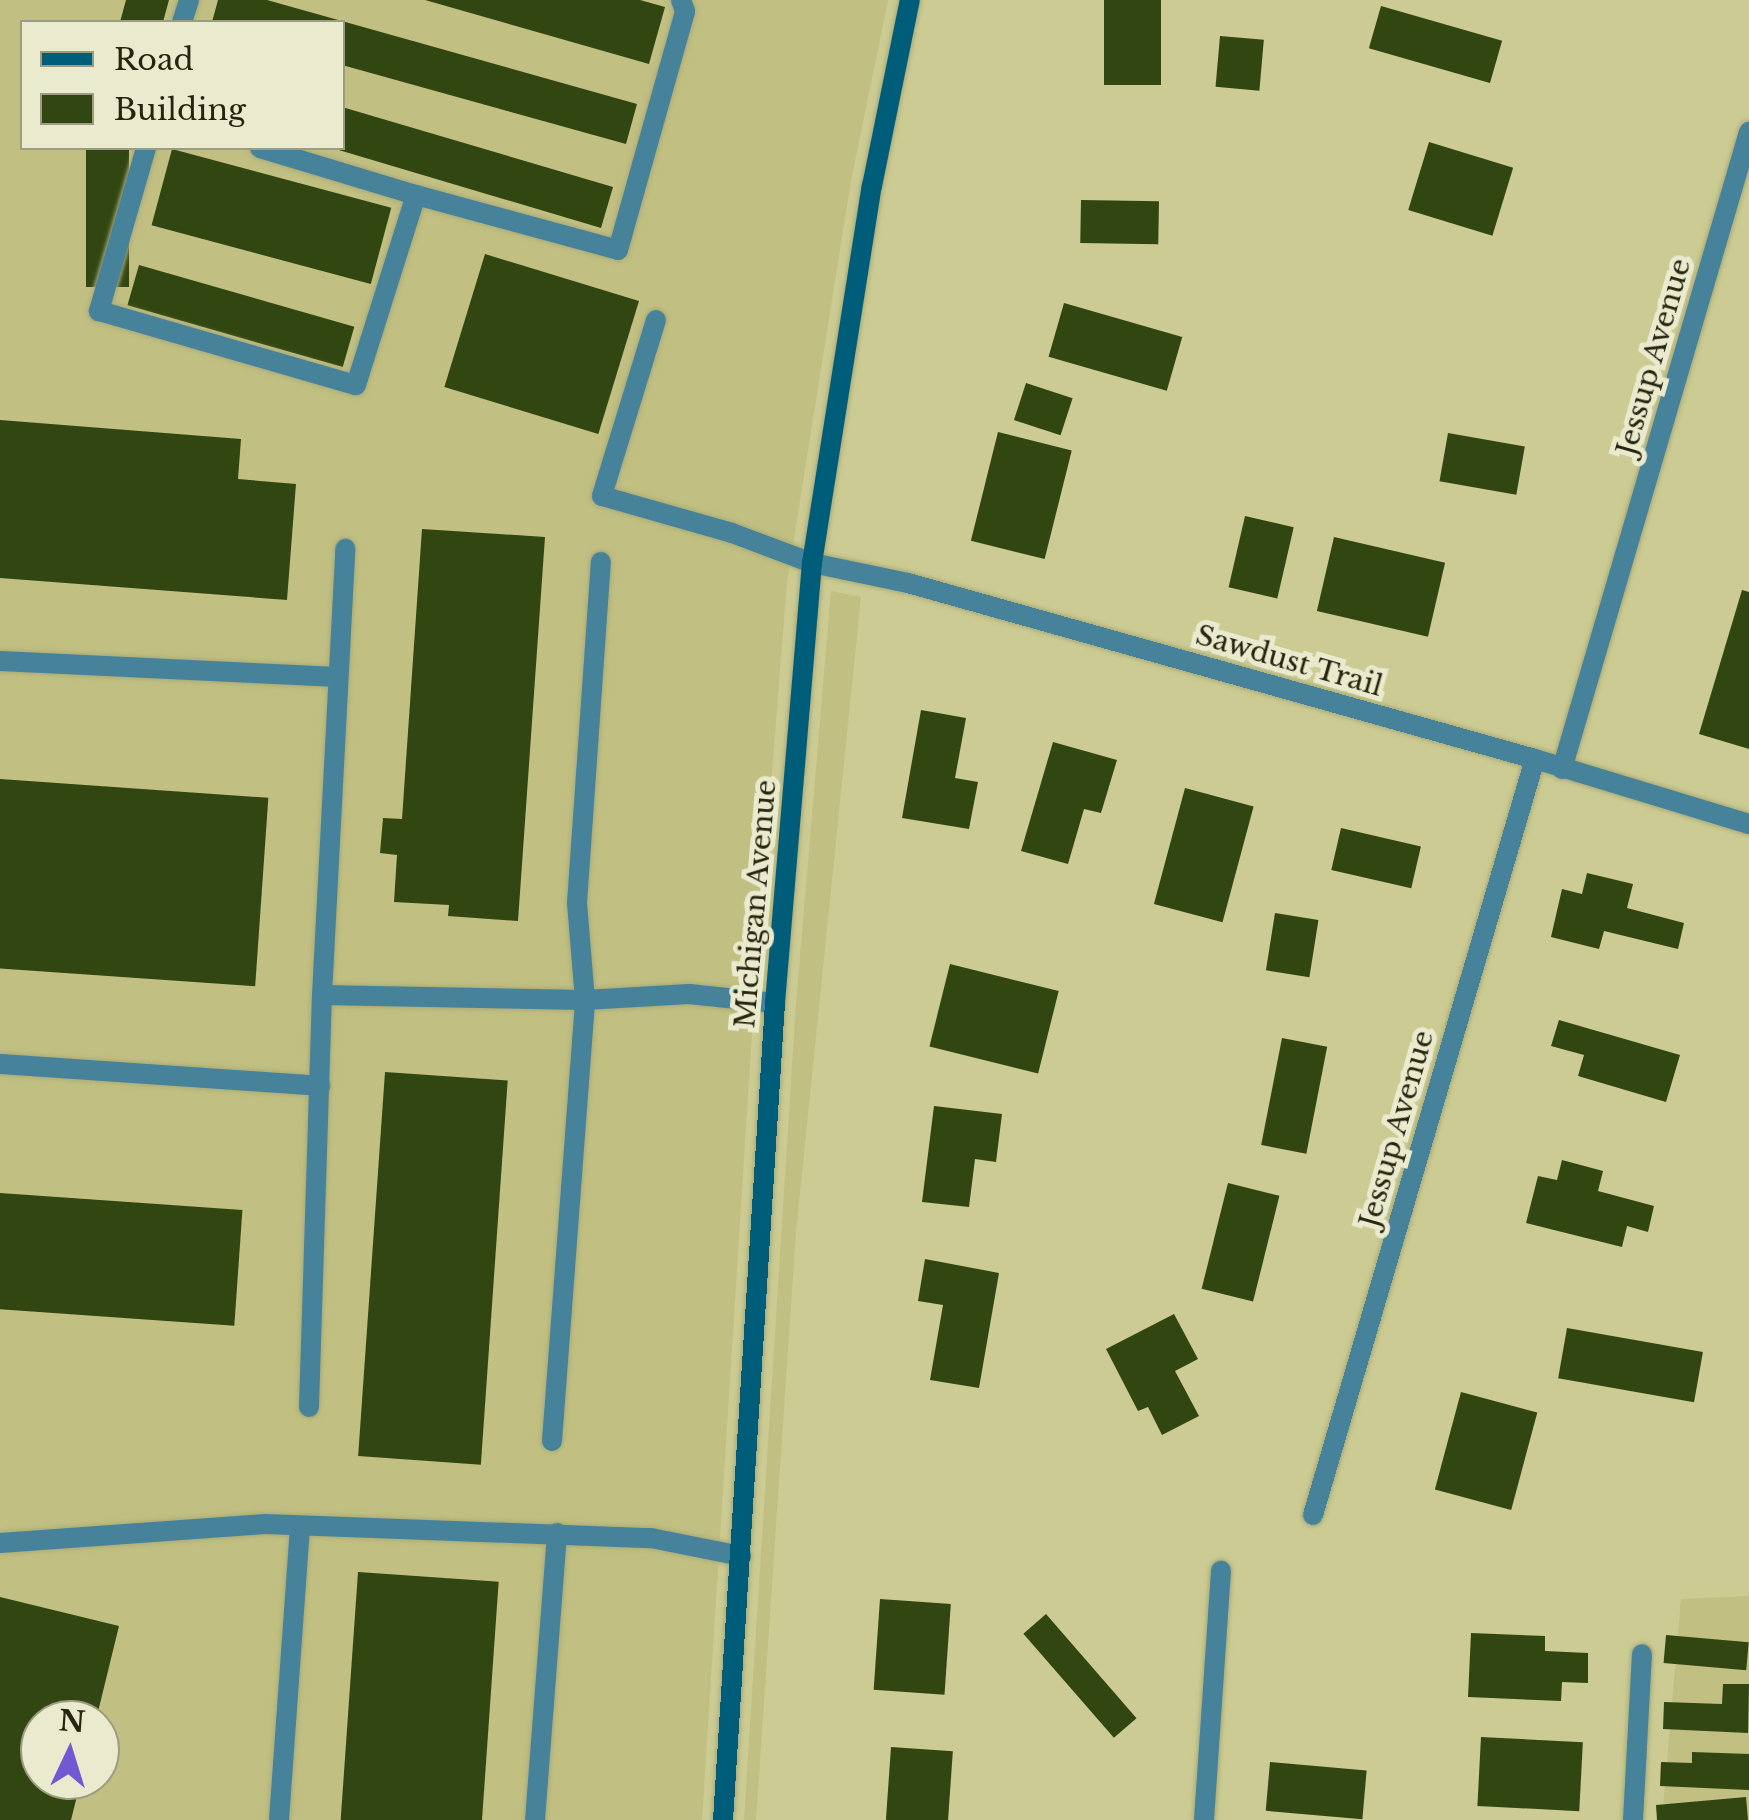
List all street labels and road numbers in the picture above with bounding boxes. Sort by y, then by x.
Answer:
street label: Jessup Avenue [1610,254,1698,460]
street label: Sawdust Trail [1191,618,1387,704]
street label: Michigan Avenue [728,778,784,1030]
street label: Jessup Avenue [1353,1026,1441,1232]

